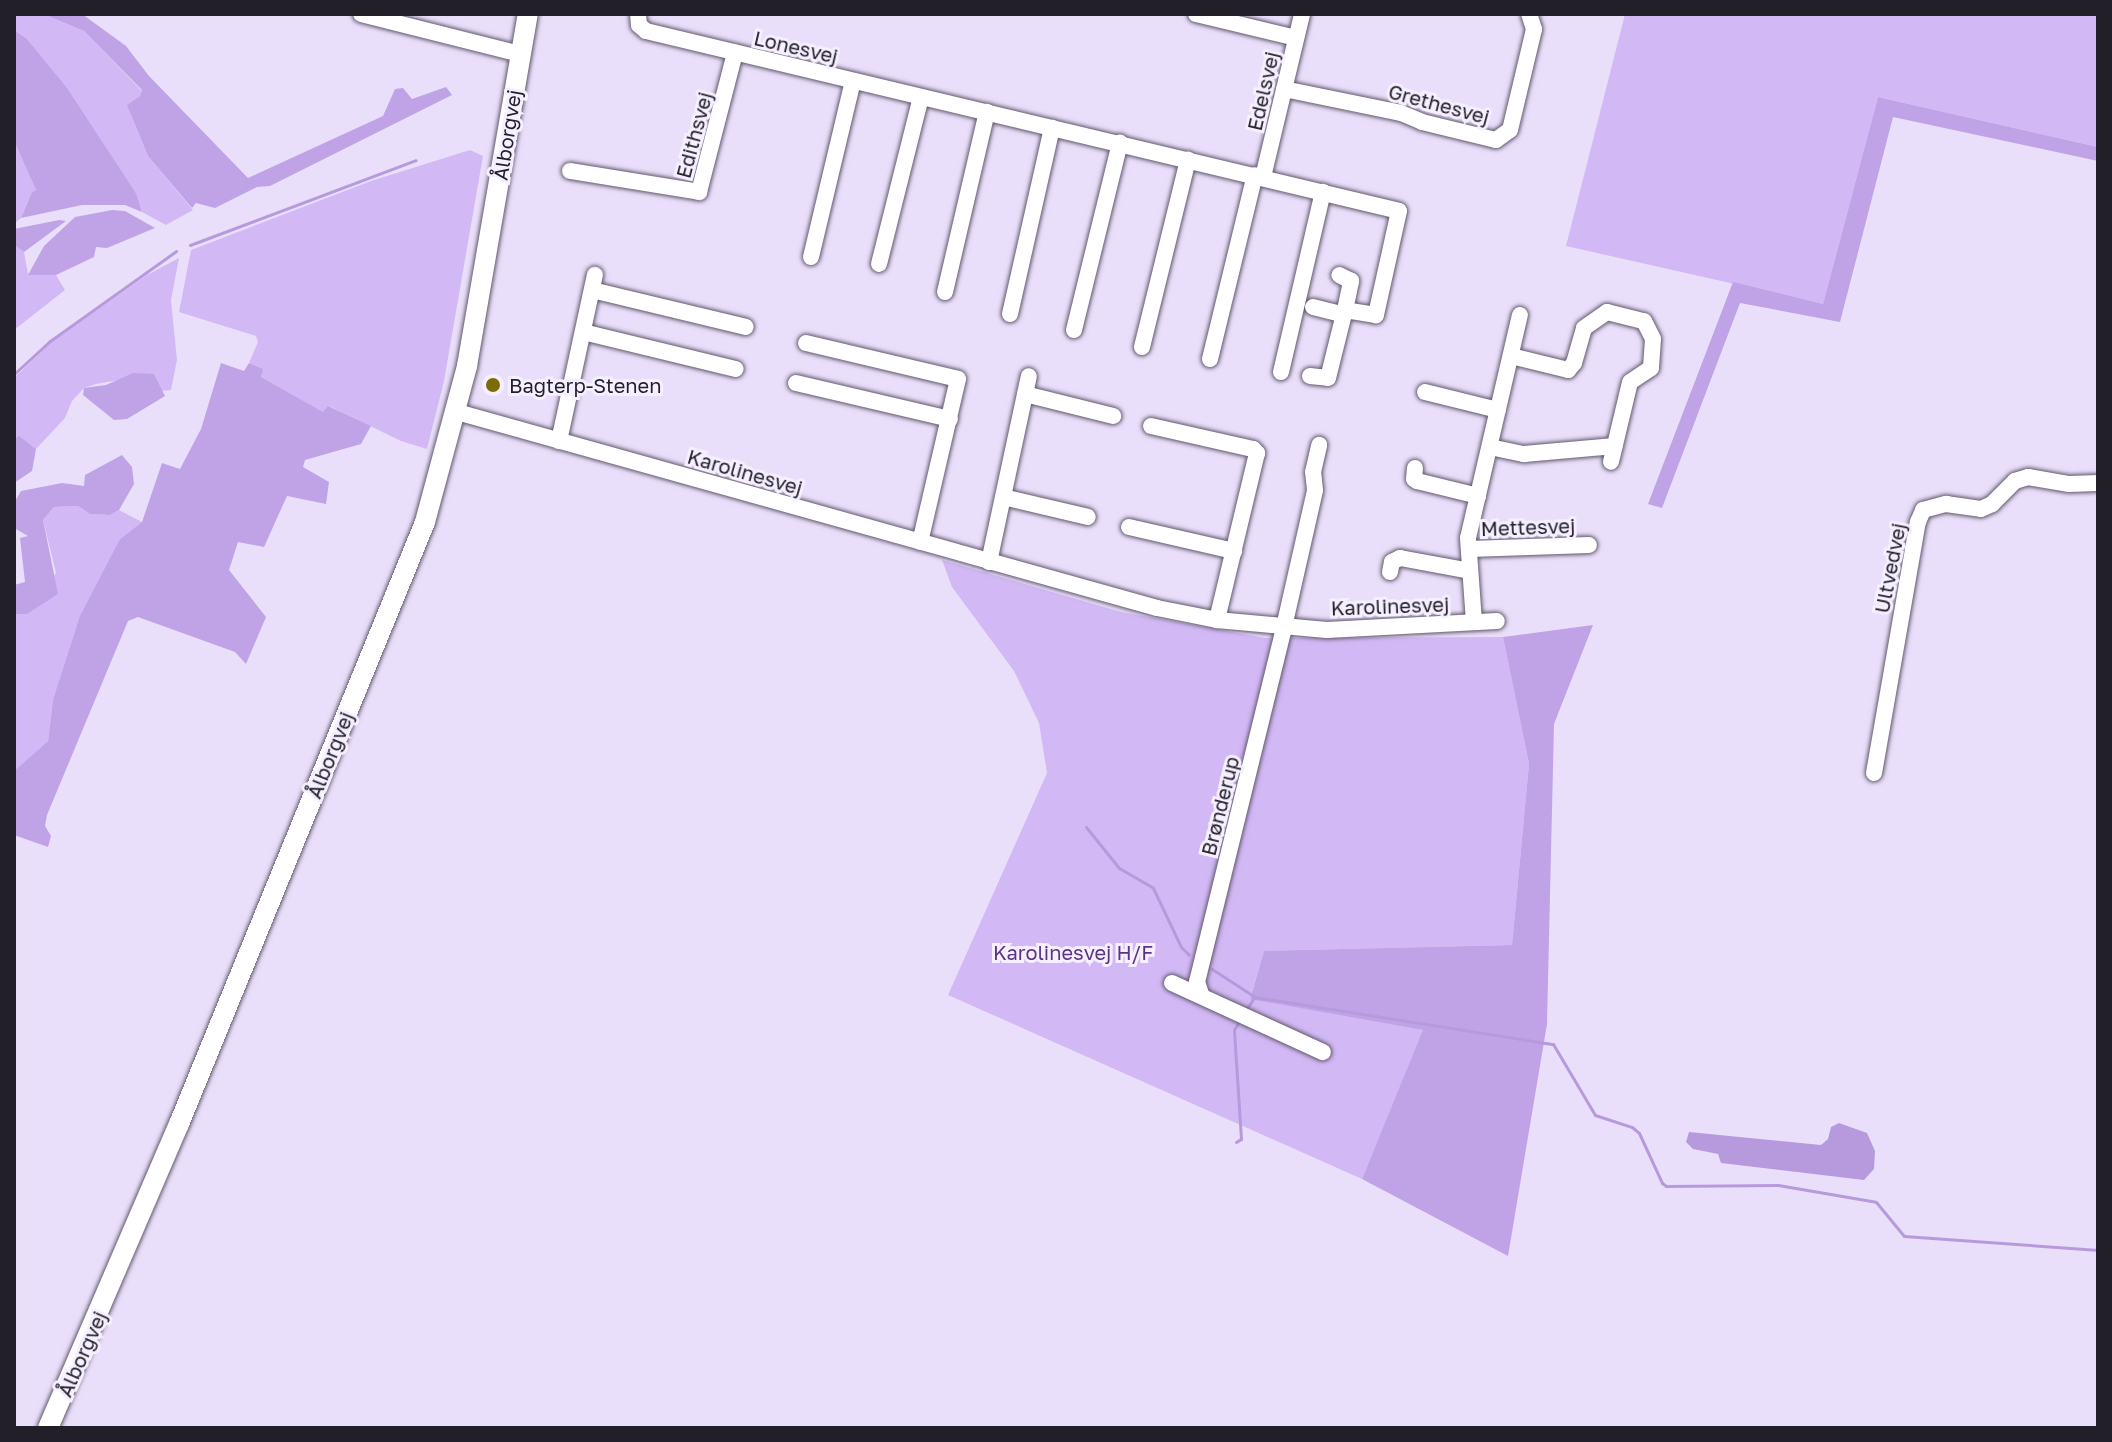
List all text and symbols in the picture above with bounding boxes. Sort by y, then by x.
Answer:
street label: Lonesvej [752,26,840,68]
street label: Edelsvej [1242,49,1284,133]
street label: Grethesvej [1386,79,1492,129]
street label: Ålborgvej [488,88,526,182]
street label: Edithsvej [671,89,717,181]
place label: Bagterp-Stenen [509,373,661,397]
marker: Bagterp-Stenen [484,376,502,394]
street label: Karolinesvej [685,444,805,500]
street label: Mettesvej [1480,513,1576,541]
street label: Ultvedvej [1869,521,1911,615]
street label: Karolinesvej [1330,592,1450,620]
street label: Ålborgvej [302,708,358,802]
street label: Brønderup [1196,754,1244,858]
park label: Karolinesvej H/F [993,940,1153,964]
street label: Ålborgvej [52,1307,112,1401]

